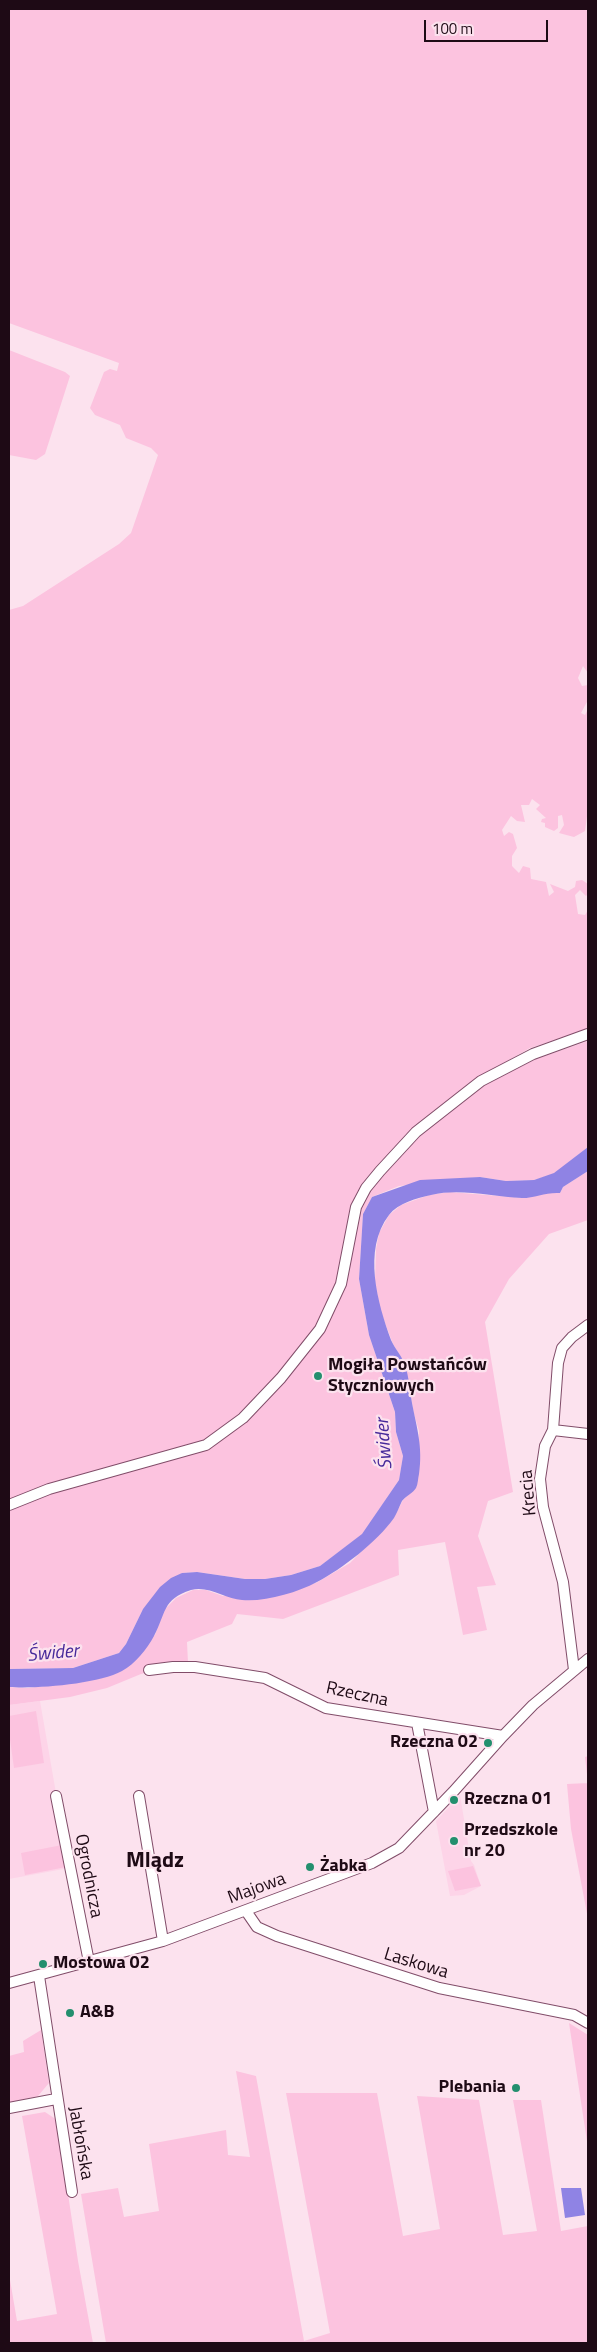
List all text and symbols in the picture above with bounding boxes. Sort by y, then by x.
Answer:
scale bar [427,10,551,42]
text: 100 m [432,17,473,40]
place label: Mogiła Powstańców Styczniowych [328,1355,487,1398]
marker: Mogiła Powstańców Styczniowych [312,1370,324,1382]
water label: Świder [372,1418,398,1470]
street label: Krecia [516,1469,542,1517]
water label: Świder [26,1640,80,1668]
street label: Rzeczna [324,1678,390,1712]
place label: Rzeczna 02 [390,1732,478,1754]
marker: Rzeczna 02 [482,1737,494,1749]
place label: Rzeczna 01 [464,1789,552,1811]
marker: Rzeczna 01 [448,1794,460,1806]
place label: Przedszkole nr 20 [464,1820,558,1862]
street label: Ogrodnicza [69,1832,107,1920]
marker: Przedszkole nr 20 [448,1835,460,1847]
district label: Mlądz [126,1849,184,1875]
place label: Żabka [320,1856,367,1878]
marker: Żabka [304,1861,316,1873]
street label: Majowa [225,1869,289,1909]
street label: Laskowa [381,1944,451,1984]
place label: Mostowa 02 [53,1953,150,1975]
marker: Mostowa 02 [37,1958,49,1970]
place label: A&B [80,2002,114,2024]
marker: A&B [64,2007,76,2019]
place label: Plebania [439,2077,506,2099]
marker: Plebania [510,2082,522,2094]
street label: Jabłońska [63,2104,97,2182]

